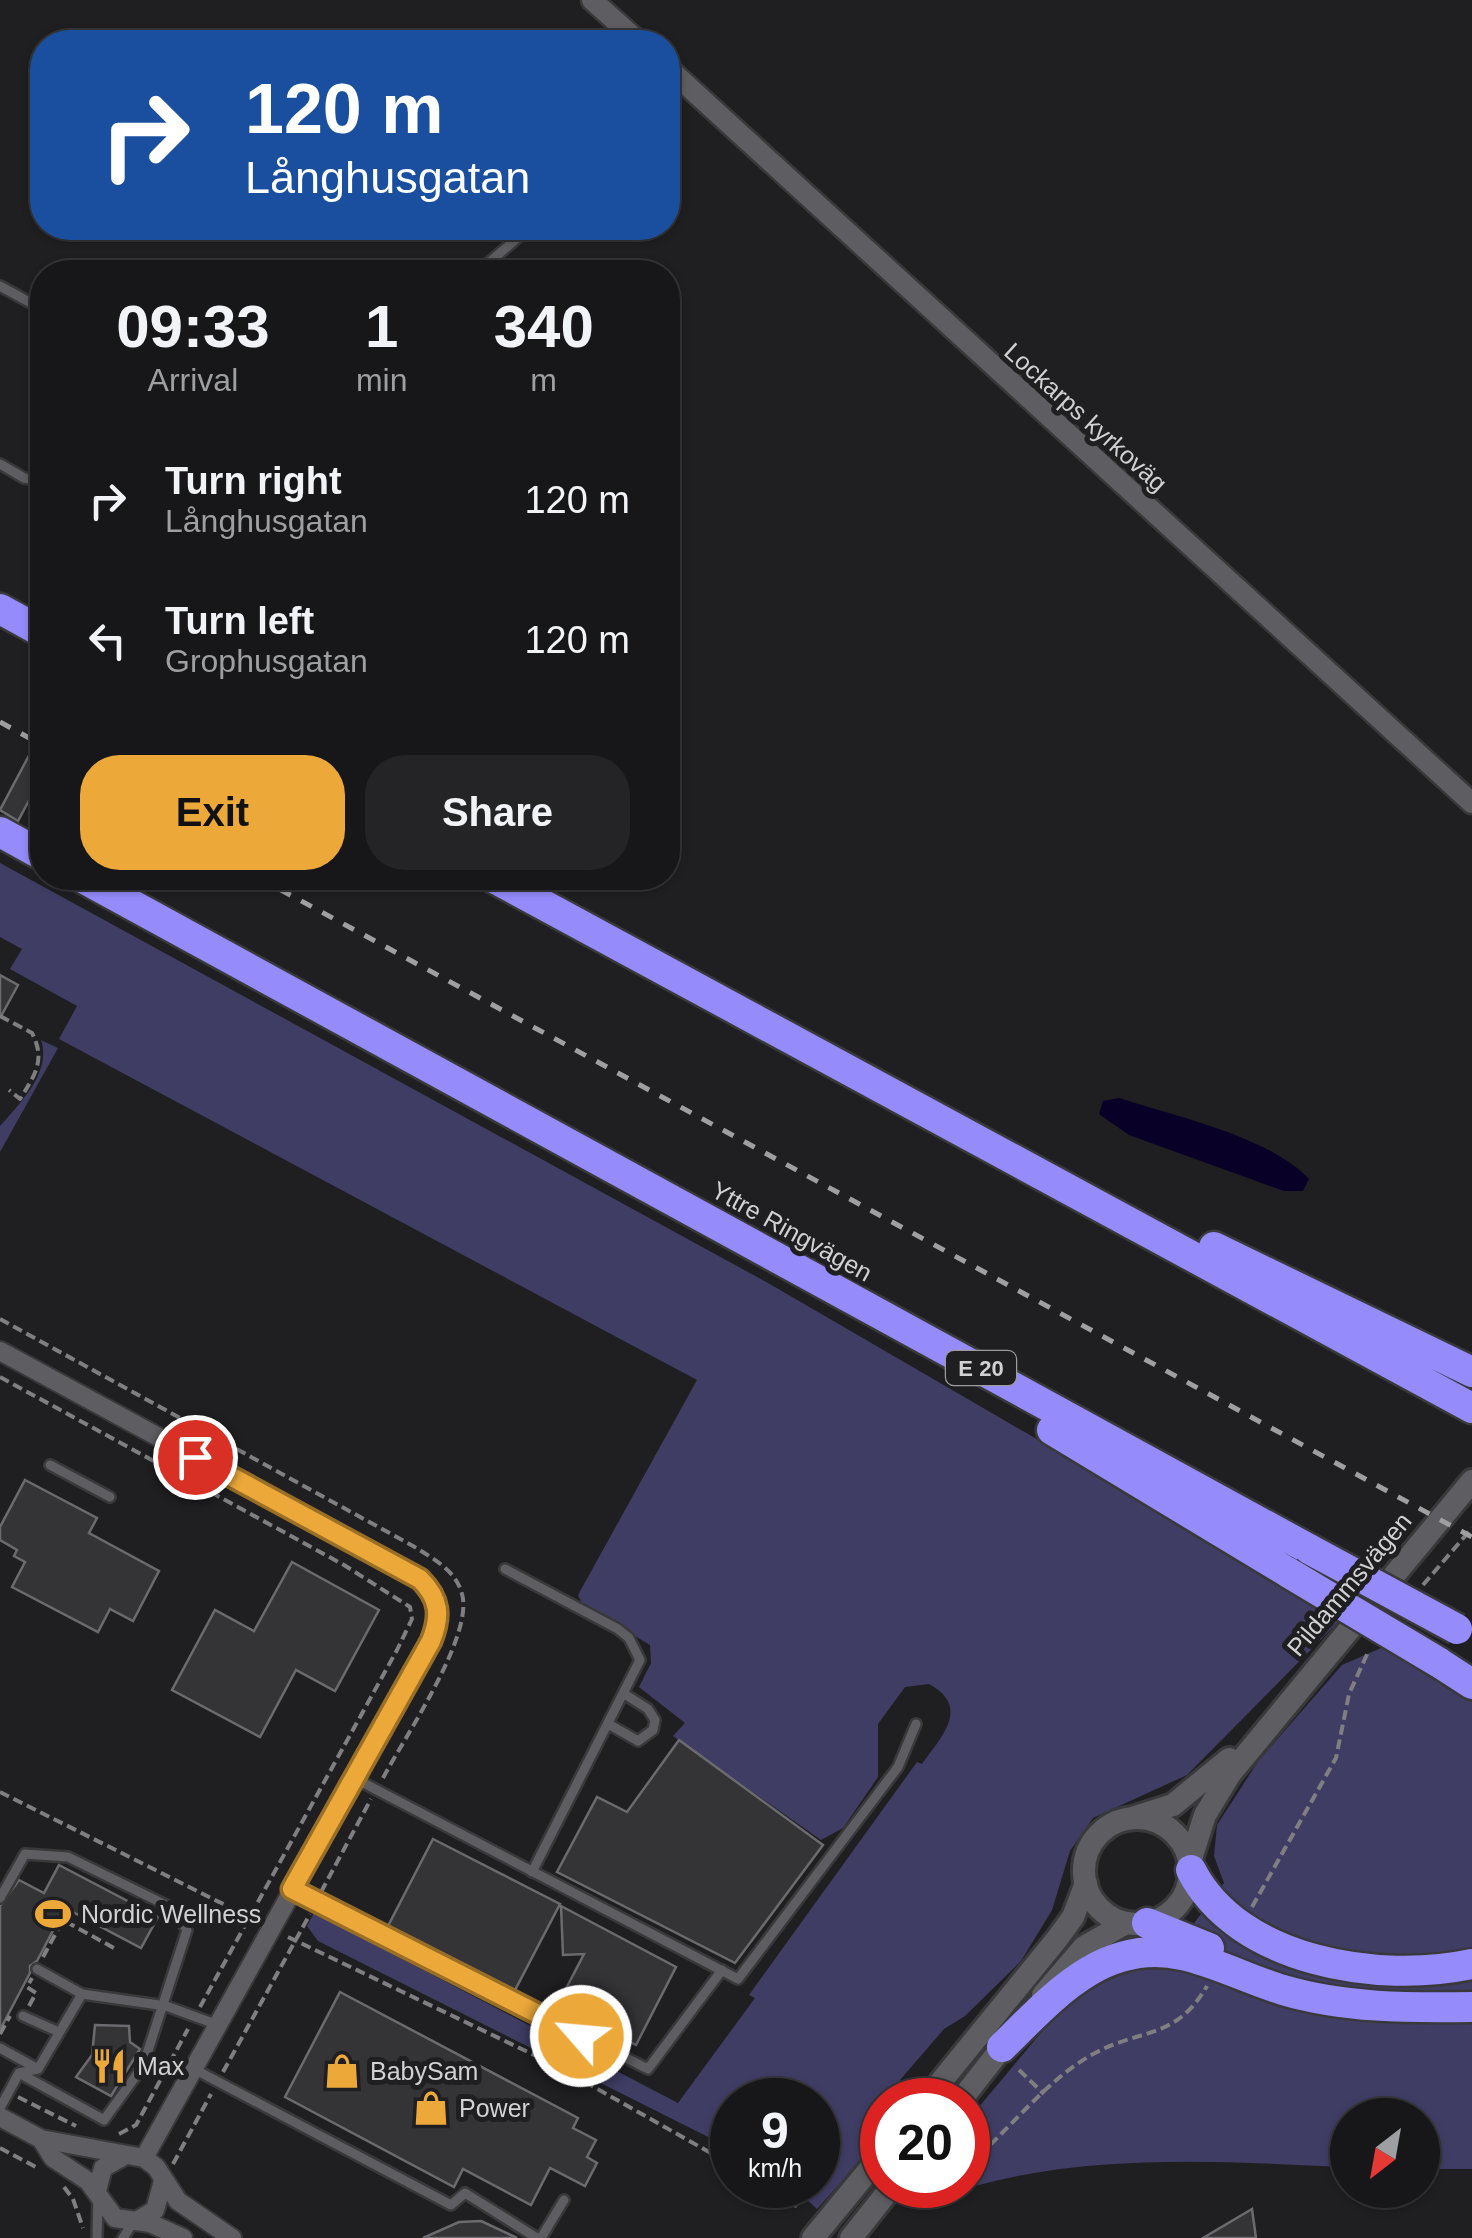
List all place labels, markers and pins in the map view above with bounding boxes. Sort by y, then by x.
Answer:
pin [153,1415,238,1500]
sports icon: Nordic Wellness [34,1895,72,1933]
place label: Nordic Wellness [81,1900,261,1928]
restaurant icon: Max [90,2047,128,2085]
place label: Max [137,2052,185,2080]
shop icon: BabySam [323,2052,361,2090]
place label: BabySam [370,2057,478,2085]
shop icon: Power [412,2089,450,2127]
place label: Power [459,2094,530,2122]

